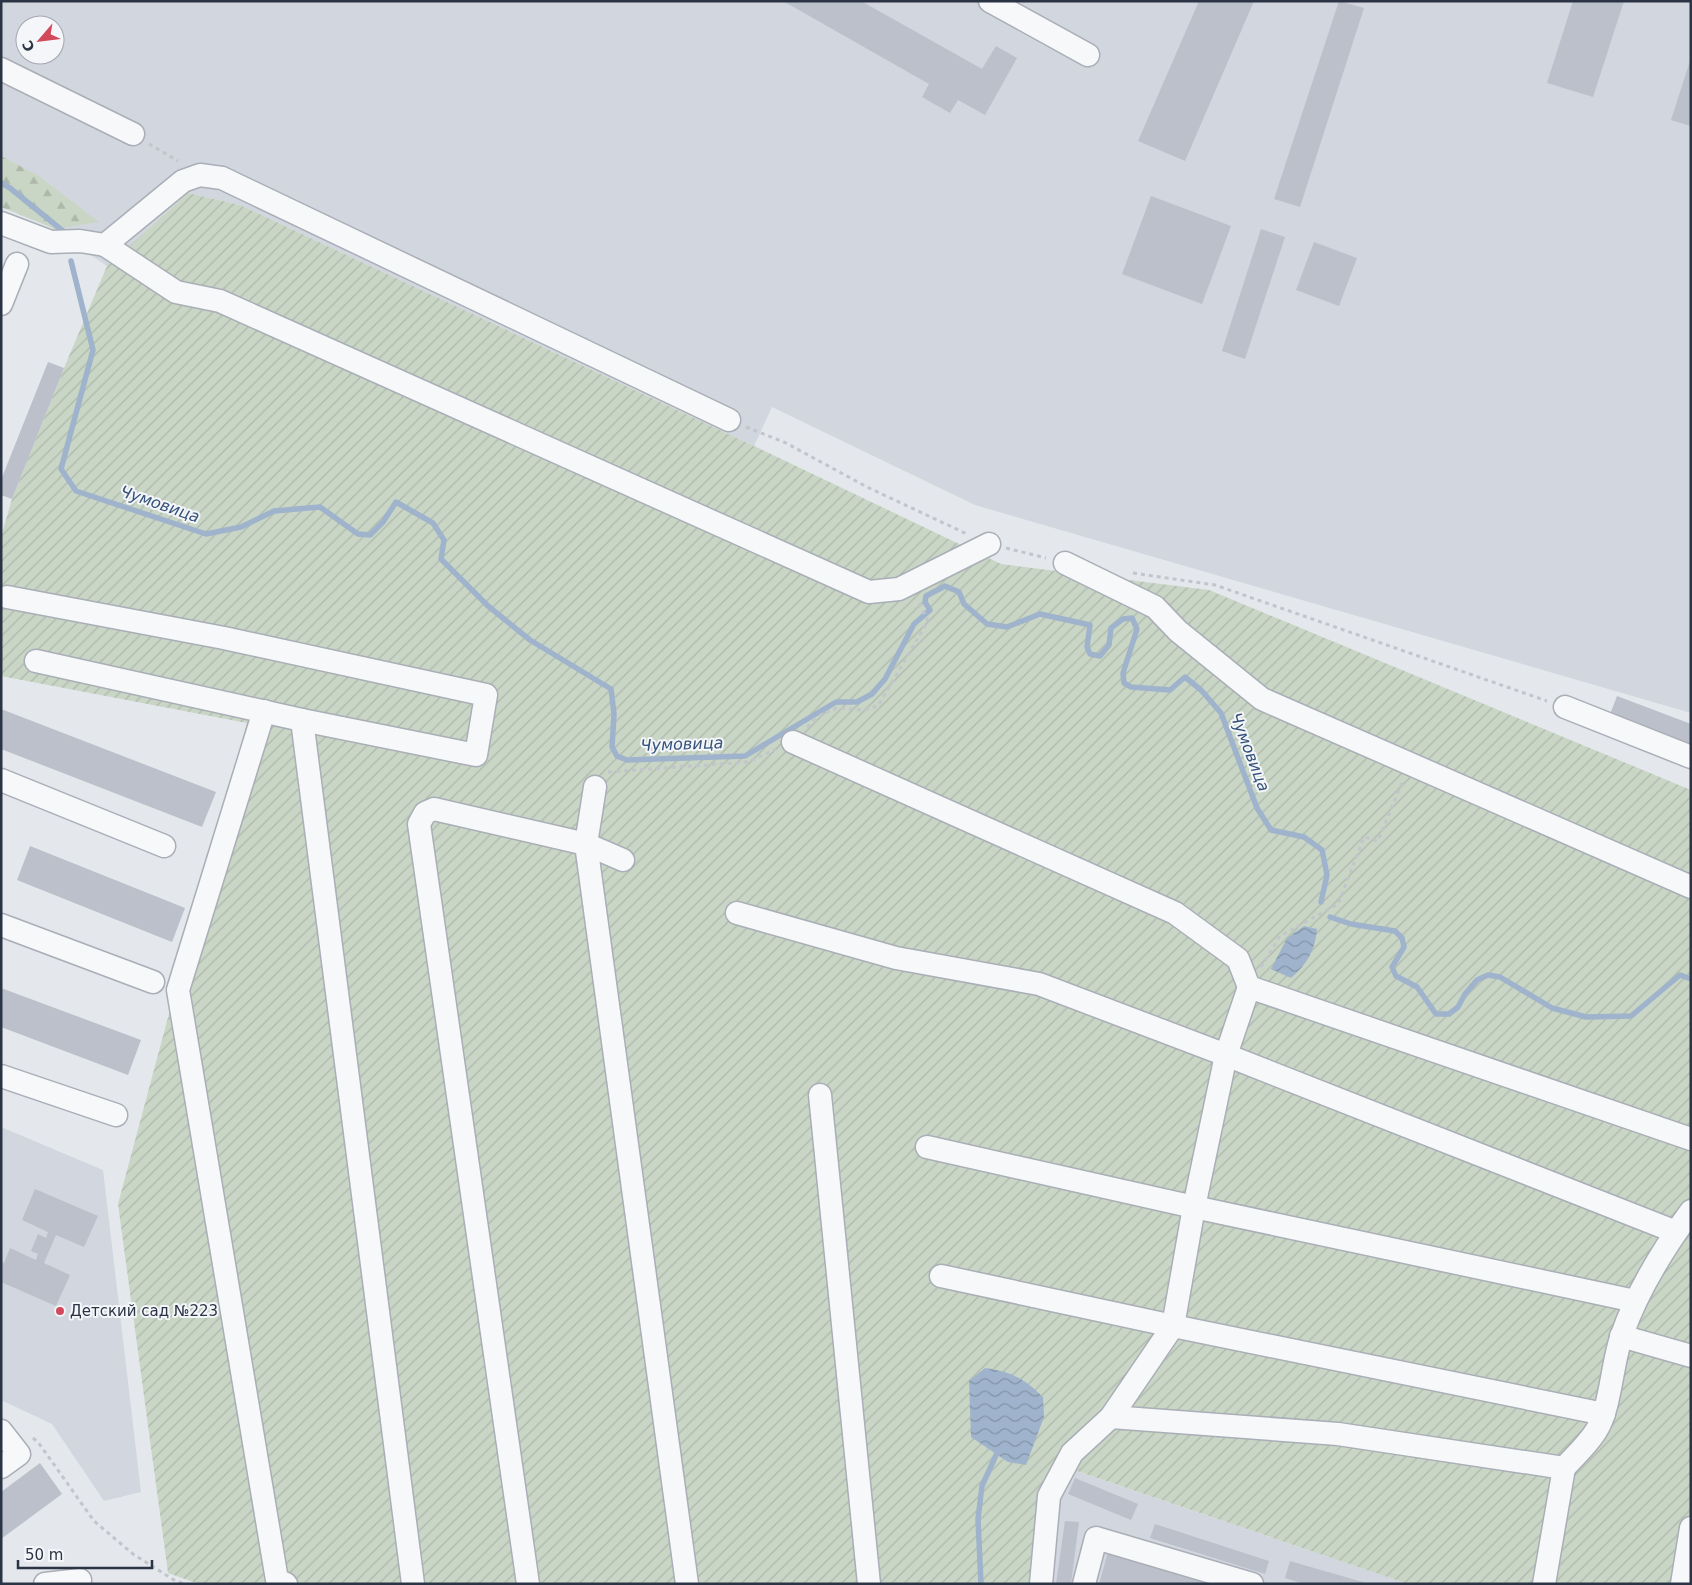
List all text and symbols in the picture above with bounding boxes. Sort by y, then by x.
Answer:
north arrow [15,15,65,65]
text: С [19,38,38,54]
water label: Чумовица [118,482,202,526]
water label: Чумовица [1226,710,1274,794]
water label: Чумовица [640,733,724,755]
place label: Детский сад №223 [70,1302,218,1320]
marker: Детский сад №223 [54,1305,66,1317]
scale bar [18,1538,151,1570]
text: 50 m [25,1546,63,1564]

